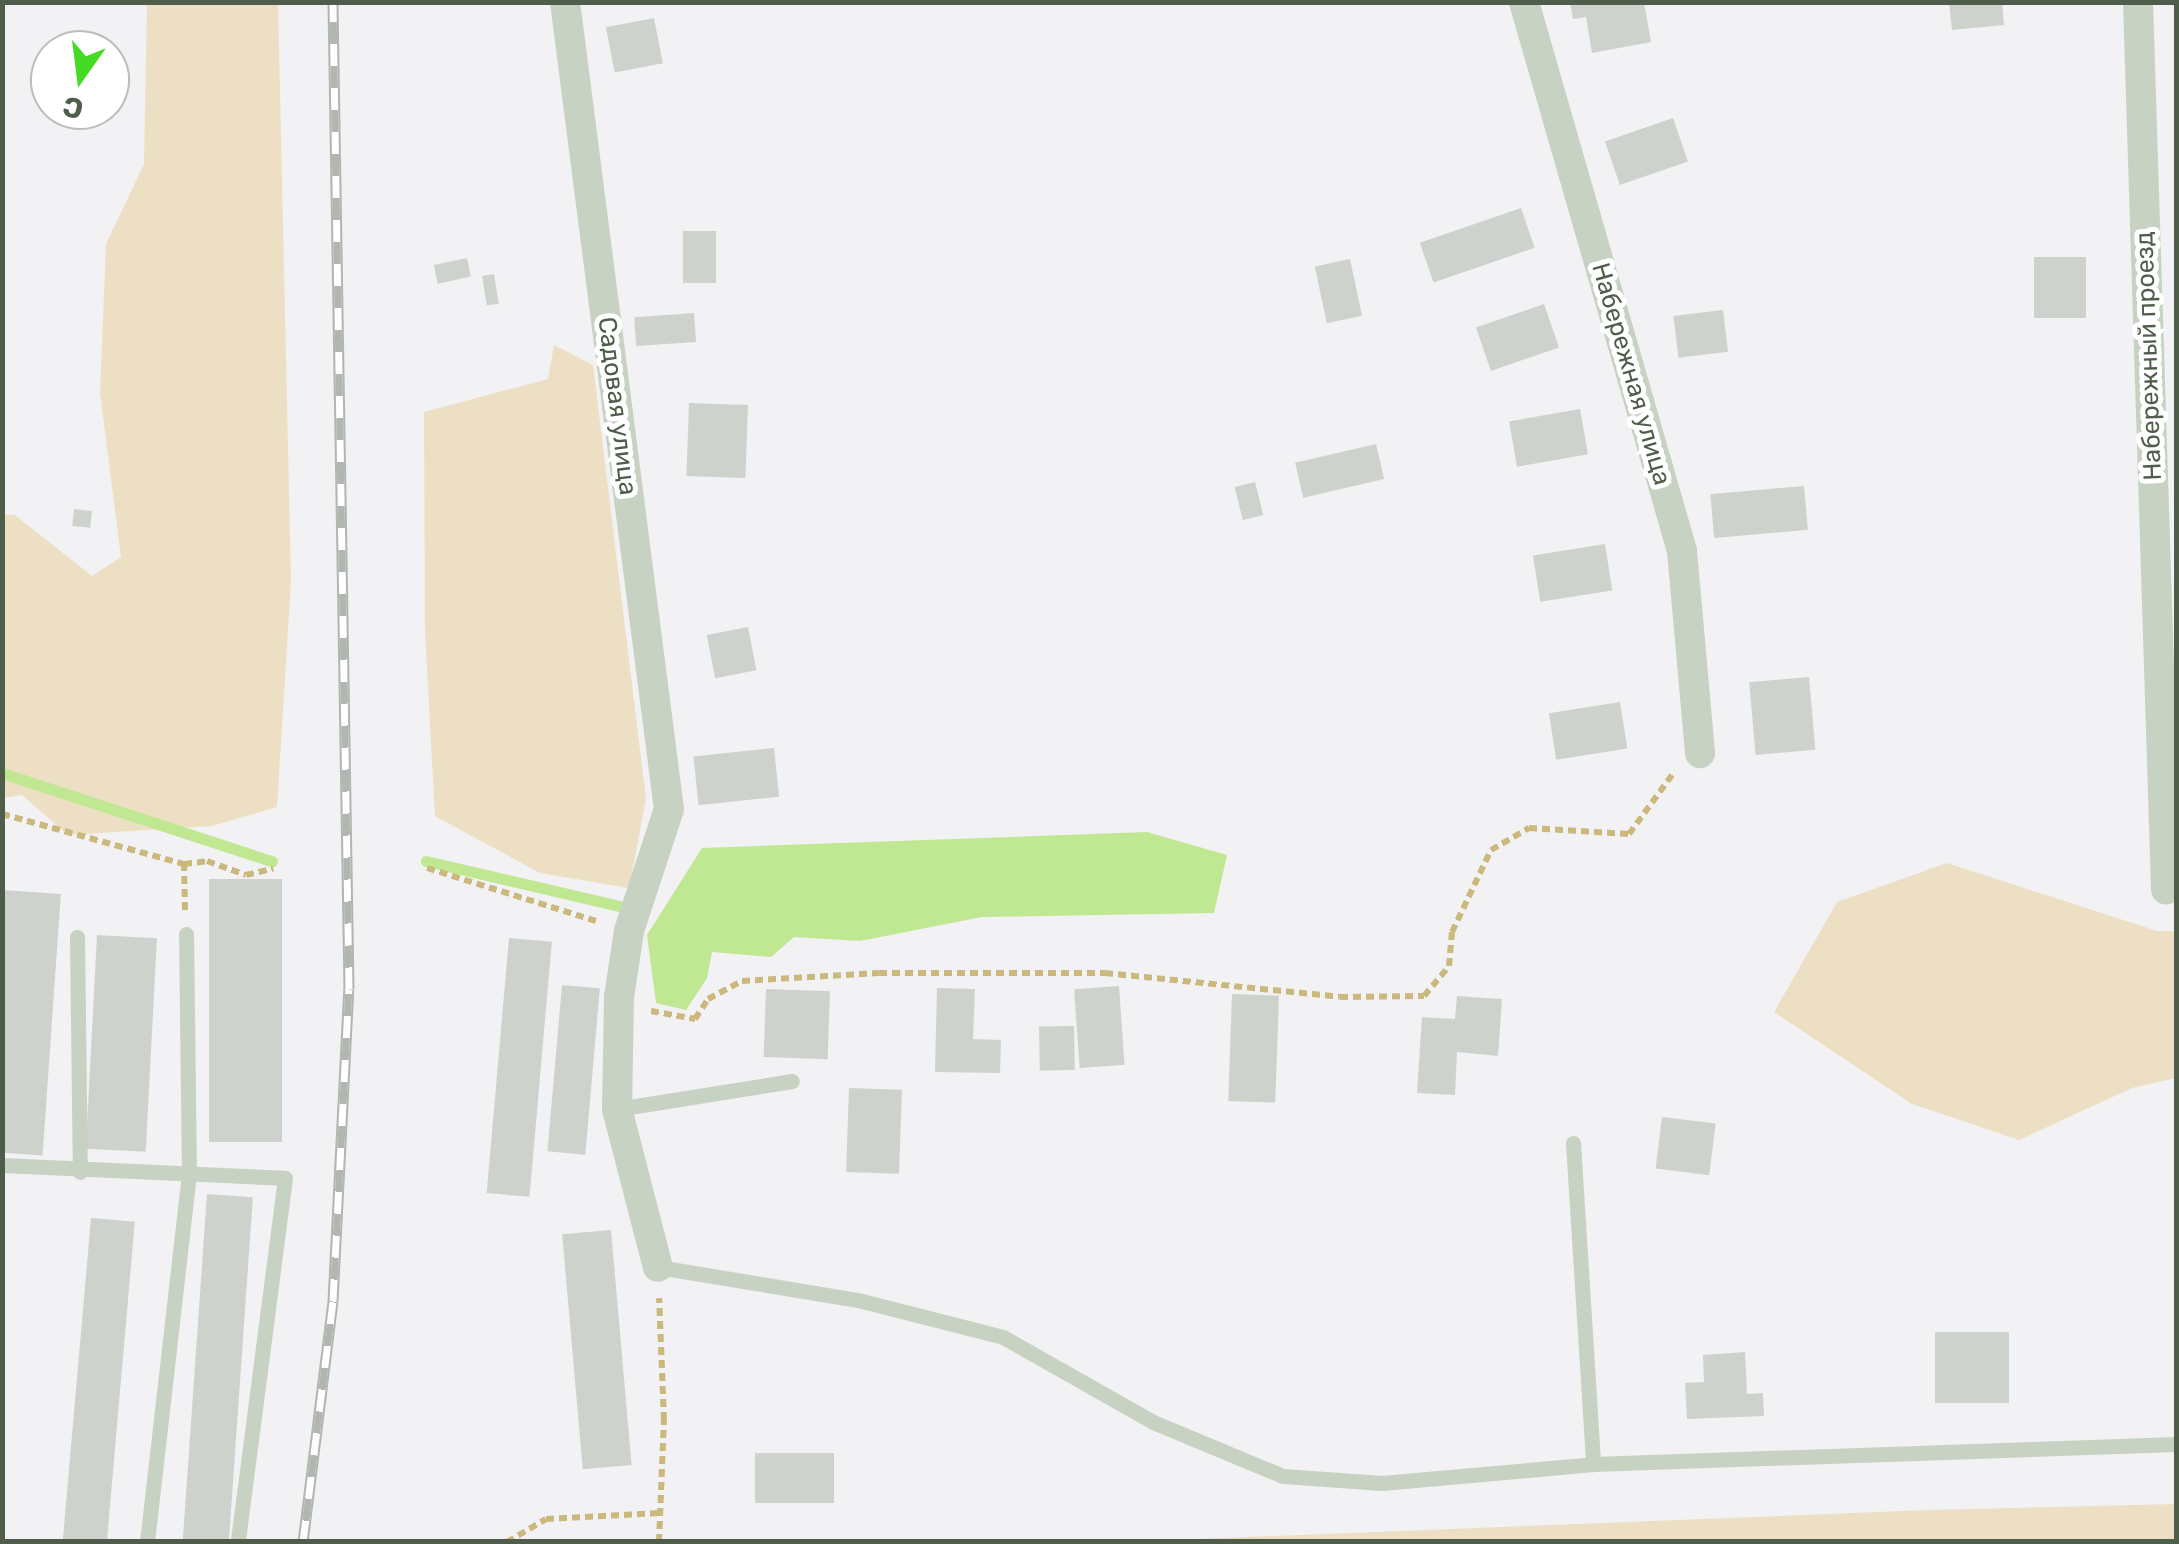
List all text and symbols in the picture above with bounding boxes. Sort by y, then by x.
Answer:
north arrow [30,30,130,130]
text: С [60,89,87,126]
street label: Набережный проезд [2130,231,2168,481]
street label: Набережная улица [1585,259,1677,489]
street label: Садовая улица [591,315,643,497]

